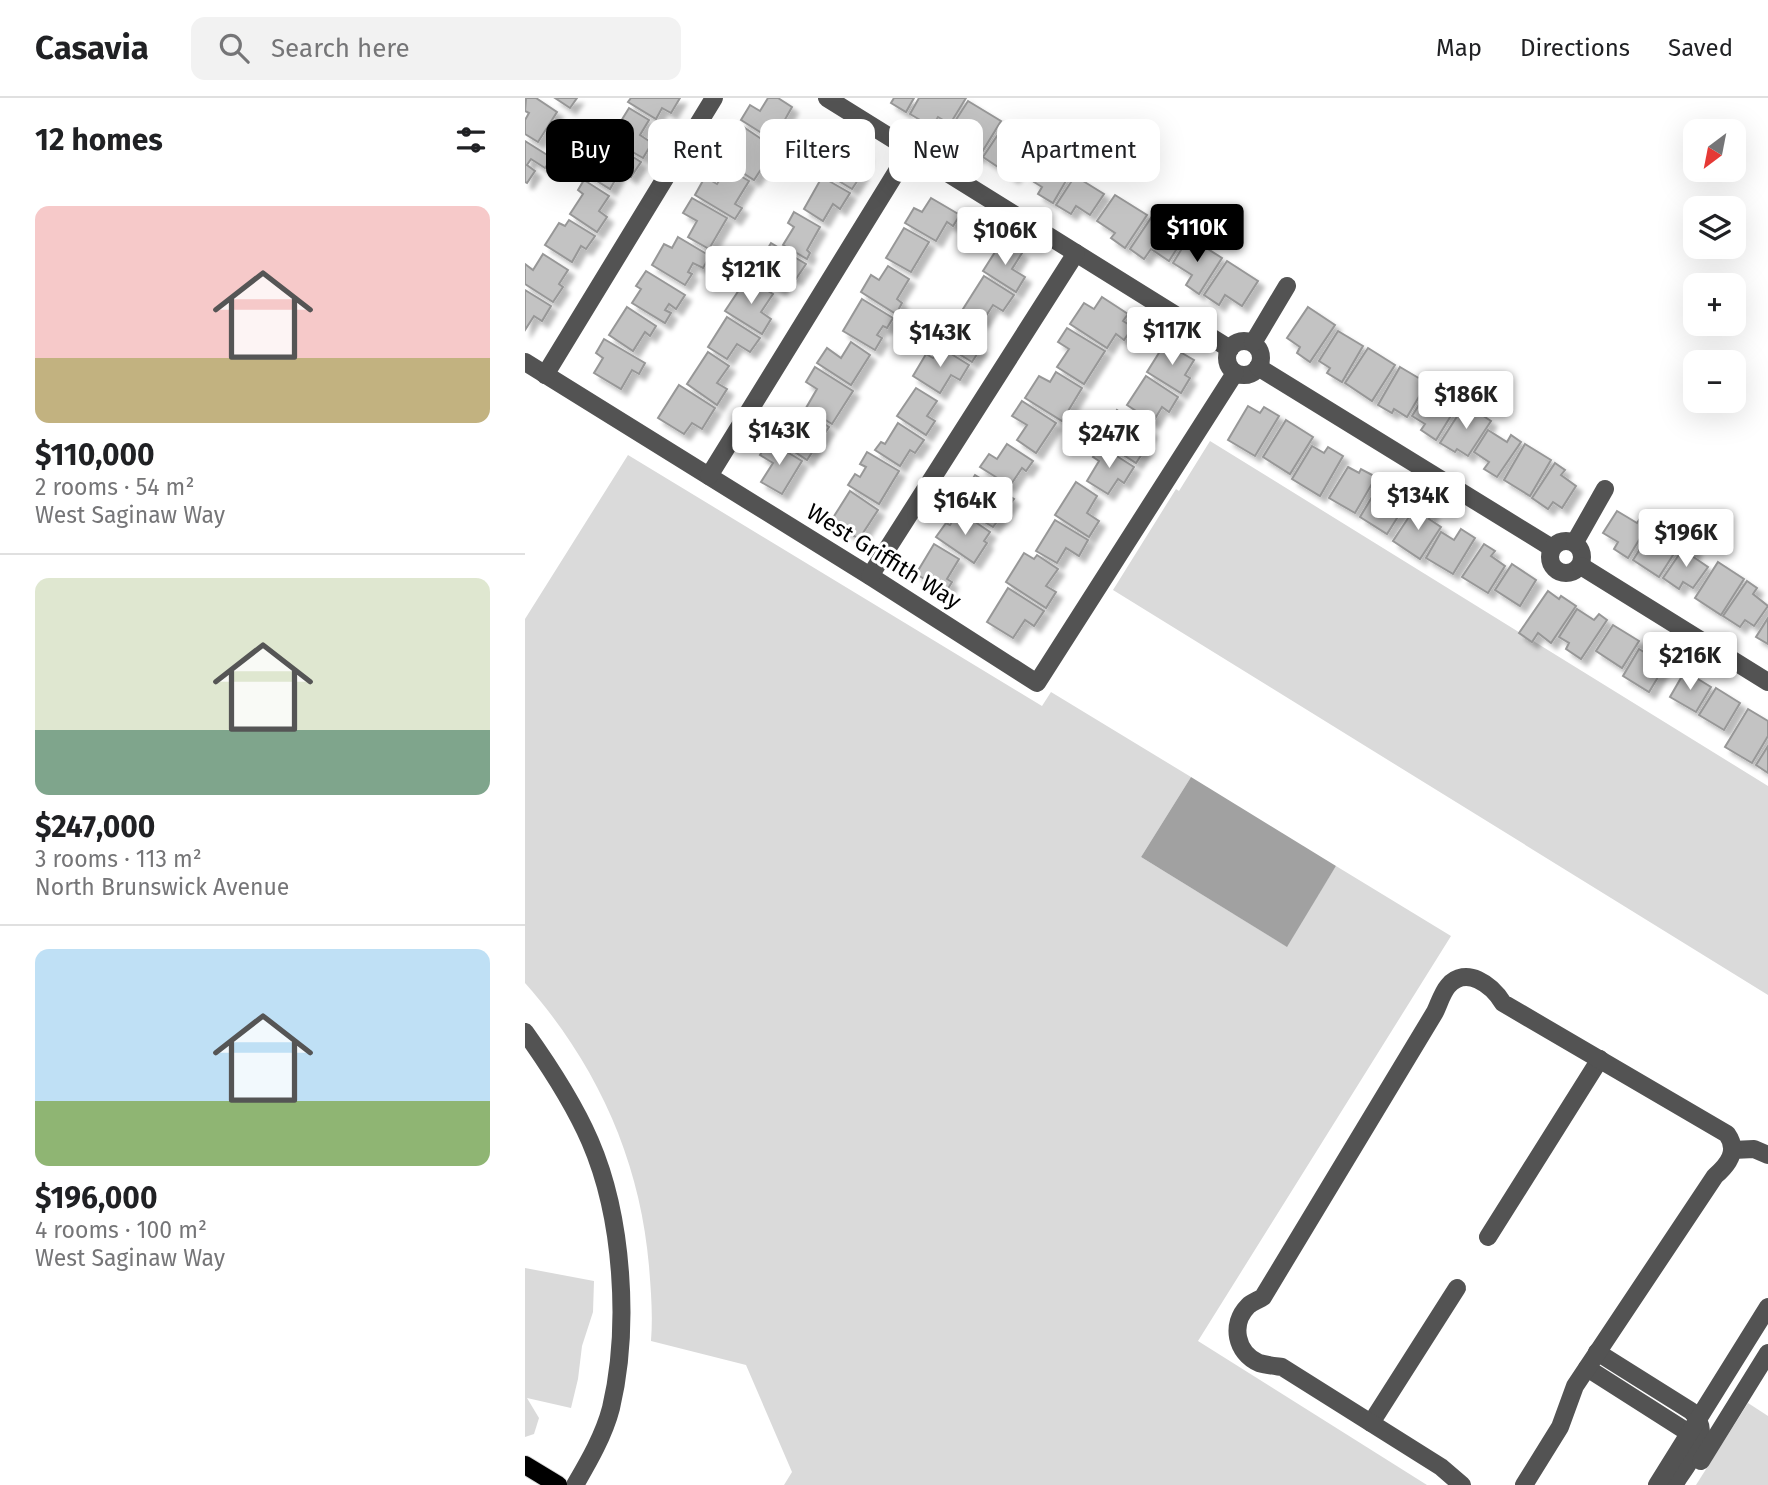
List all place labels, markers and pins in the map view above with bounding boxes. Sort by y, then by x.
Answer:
pin: $110K [1148,204,1246,264]
pin: $106K [956,208,1054,267]
pin: $121K [702,246,800,306]
pin: $117K [1123,308,1221,367]
pin: $143K [891,310,989,369]
pin: $186K [1417,372,1515,431]
pin: $143K [730,408,828,467]
pin: $247K [1060,410,1158,470]
pin: $134K [1369,472,1467,532]
pin: $164K [916,478,1014,537]
pin: $196K [1637,510,1735,569]
pin: $216K [1641,632,1739,692]

